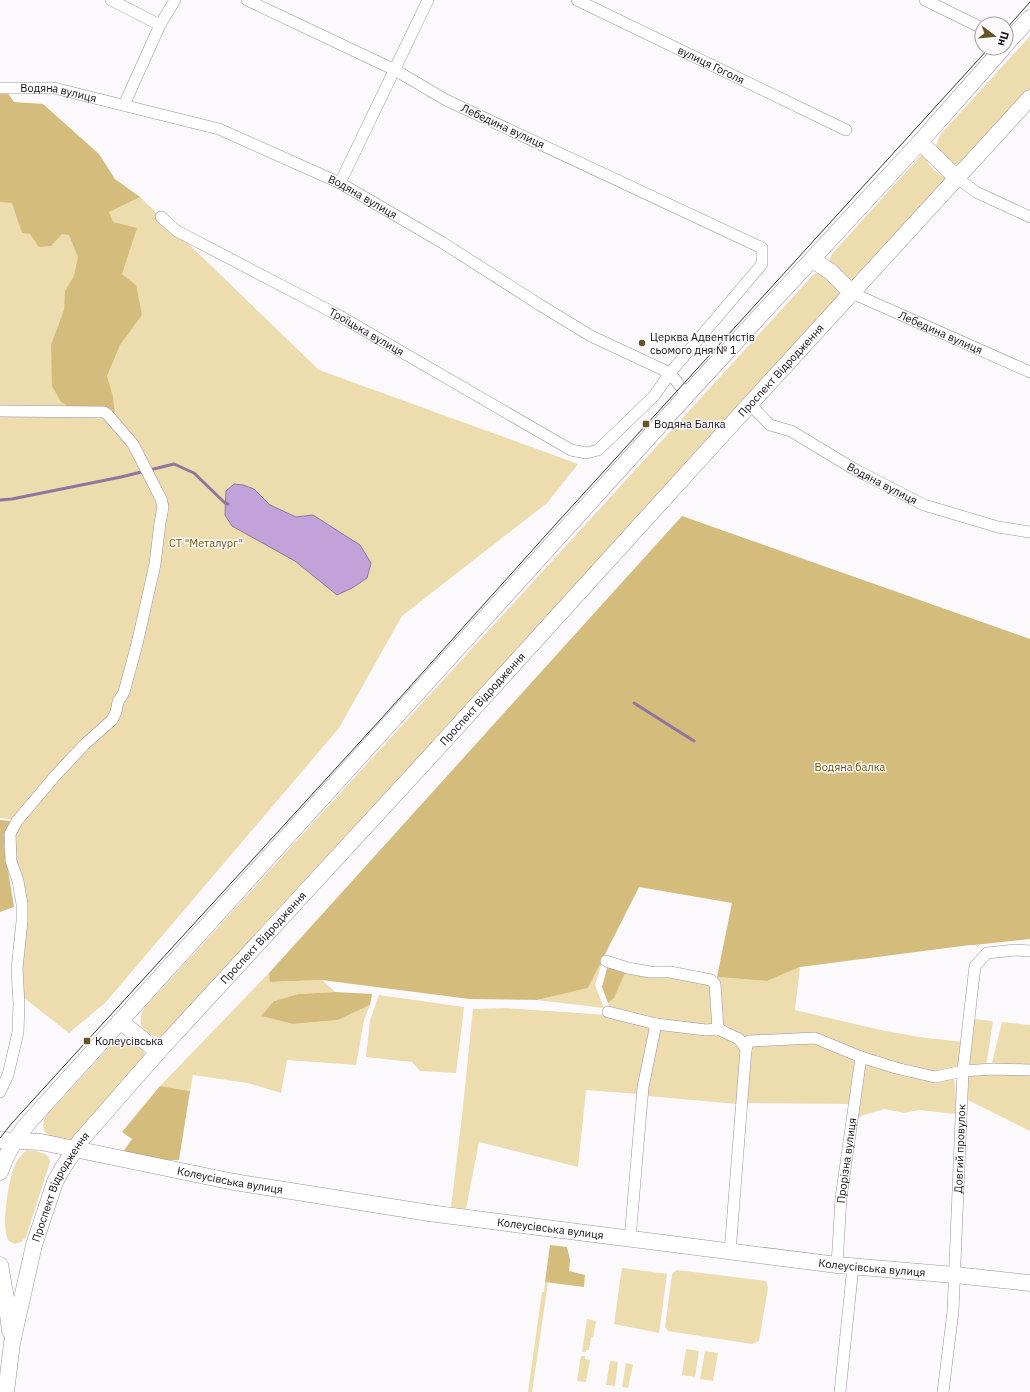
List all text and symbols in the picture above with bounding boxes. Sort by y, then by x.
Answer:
north arrow [974,16,1014,56]
text: Пн [995,30,1012,48]
street label: вулиця Гоголя [675,43,747,87]
street label: Водяна вулиця [20,81,98,105]
street label: Лебедина вулиця [459,101,547,151]
street label: Водяна вулиця [326,172,400,222]
street label: Троїцька вулиця [327,305,407,359]
street label: Лебедина вулиця [896,308,985,357]
street label: Проспект Відродження [735,321,827,420]
place label: Церква Адвентистів сьомого дня № 1 [650,330,755,357]
marker: Церква Адвентистів сьомого дня № 1 [637,338,647,348]
place label: Водяна Балка [654,417,726,431]
marker: Водяна Балка [641,419,651,429]
street label: Водяна вулиця [844,459,920,507]
park label: СТ "Металург" [169,536,243,550]
street label: Проспект Відродження [437,649,528,748]
park label: Водяна балка [815,760,886,774]
street label: Проспект Відродження [217,888,309,987]
place label: Колеусівська [95,1034,163,1048]
marker: Колеусівська [82,1036,92,1046]
street label: Довгий провулок [951,1104,969,1194]
street label: Прорізна вулиця [834,1117,859,1204]
street label: Проспект Відродження [29,1129,92,1244]
street label: Колеусівська вулиця [176,1163,284,1197]
street label: Колеусівська вулиця [496,1215,605,1242]
street label: Колеусівська вулиця [818,1256,926,1279]

